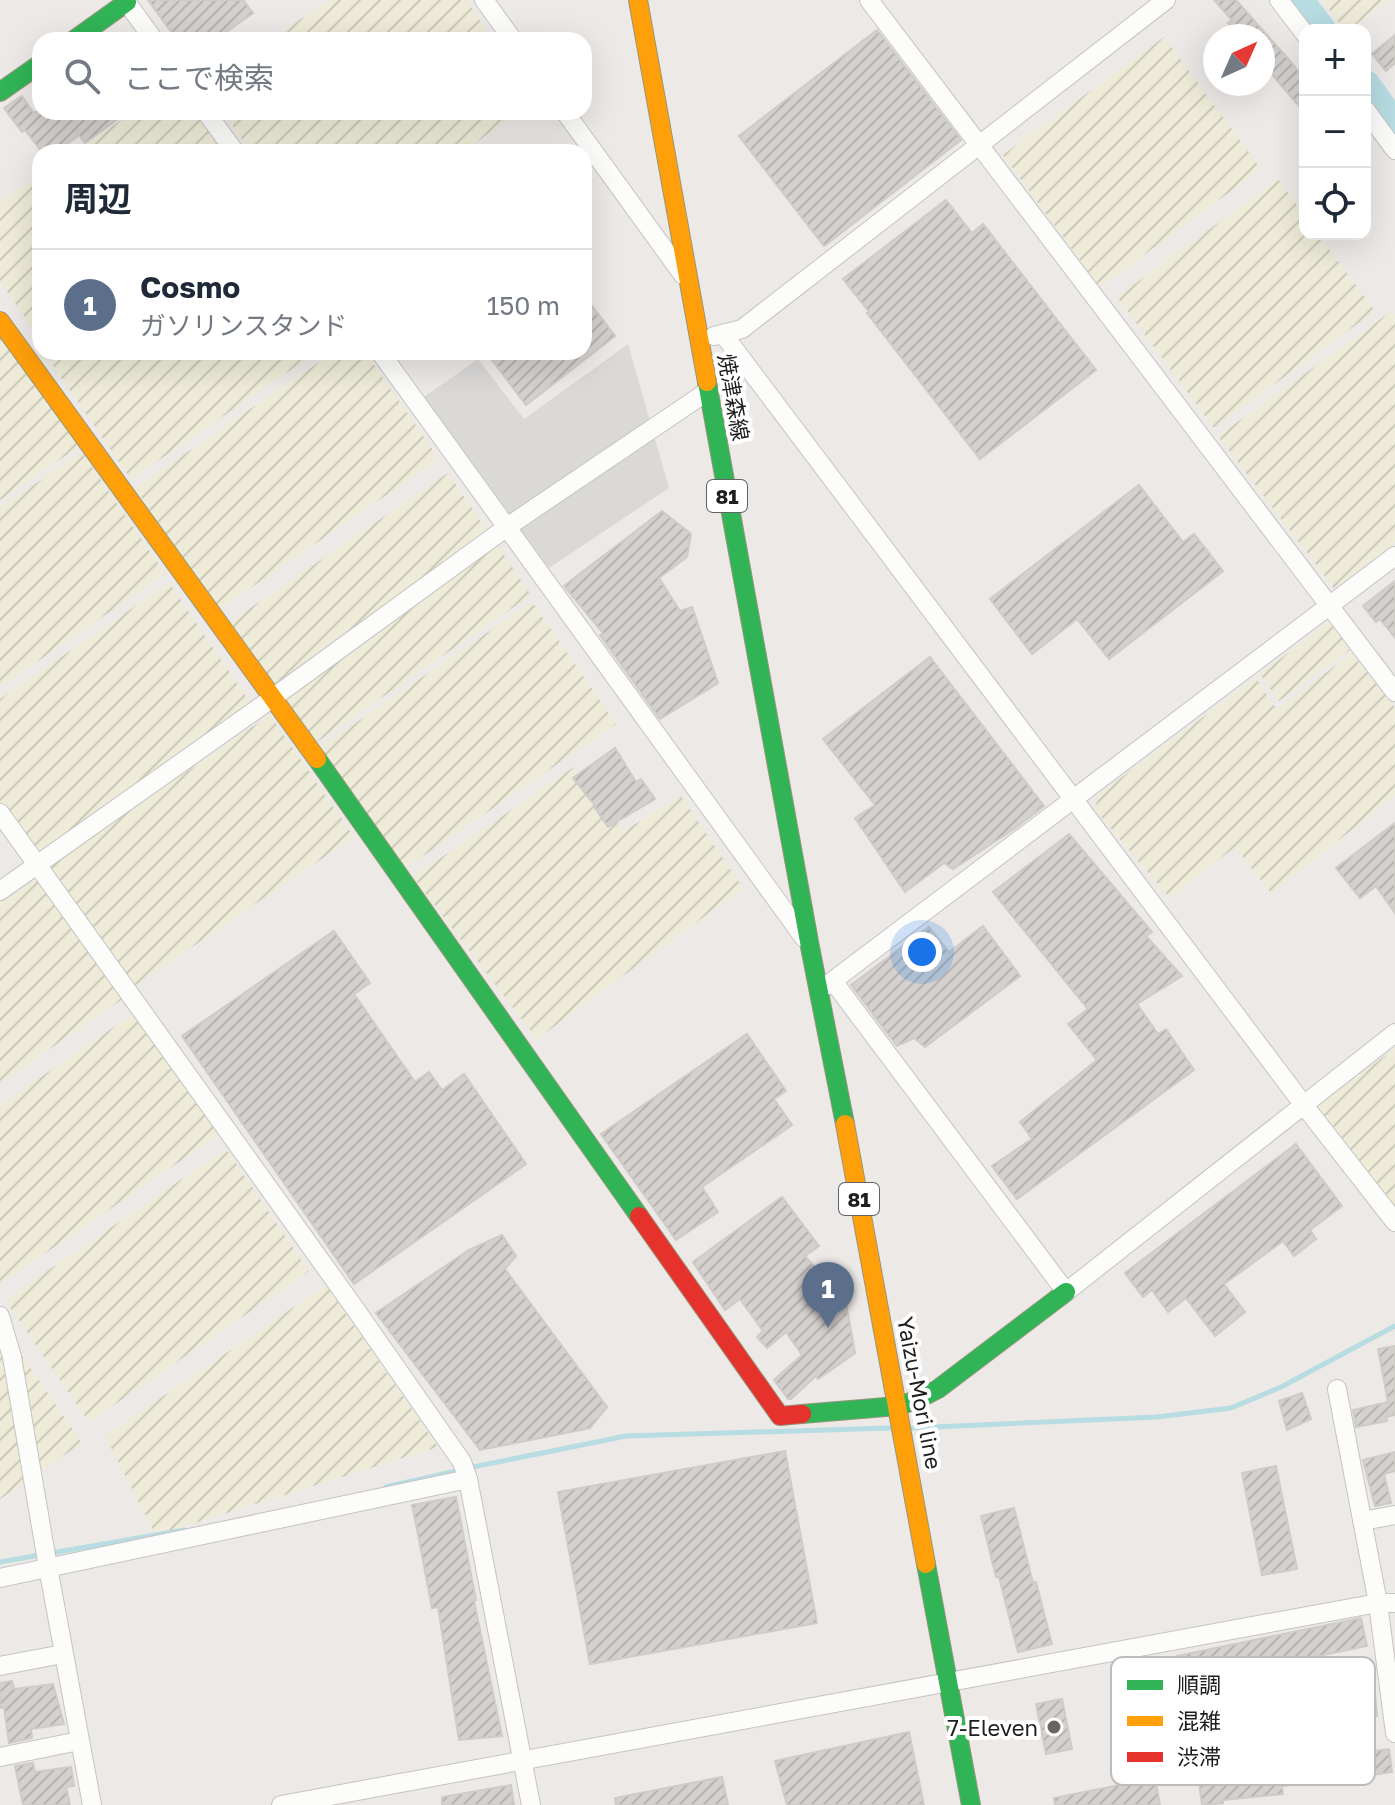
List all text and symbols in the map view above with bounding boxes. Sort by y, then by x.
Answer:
north arrow [1203,24,1275,96]
map controls [1299,24,1371,240]
button: + [1299,24,1371,96]
search box [32,32,592,120]
icon: search [60,54,104,98]
text: ここで検索 [124,60,274,96]
button: − [1299,96,1371,168]
button: locate [1299,168,1371,240]
text: 周辺 [64,178,132,218]
text: Cosmo [140,269,240,305]
text: 1 [83,290,97,321]
text: 150 m [487,290,560,321]
text: ガソリンスタンド [140,310,347,341]
street label: 焼津森線 [713,351,755,443]
road number: 81 [707,480,747,512]
your location [902,932,942,972]
road number: 81 [839,1183,879,1215]
pin: 1 [802,1262,854,1328]
street label: Yaizu-Mori line [892,1314,948,1472]
legend [1111,1657,1375,1785]
text: 順調 [1177,1671,1221,1698]
text: 混雑 [1177,1707,1221,1734]
place label: 7-Eleven [947,1714,1038,1741]
marker: 7-Eleven [1045,1718,1063,1736]
text: 渋滞 [1177,1743,1221,1770]

